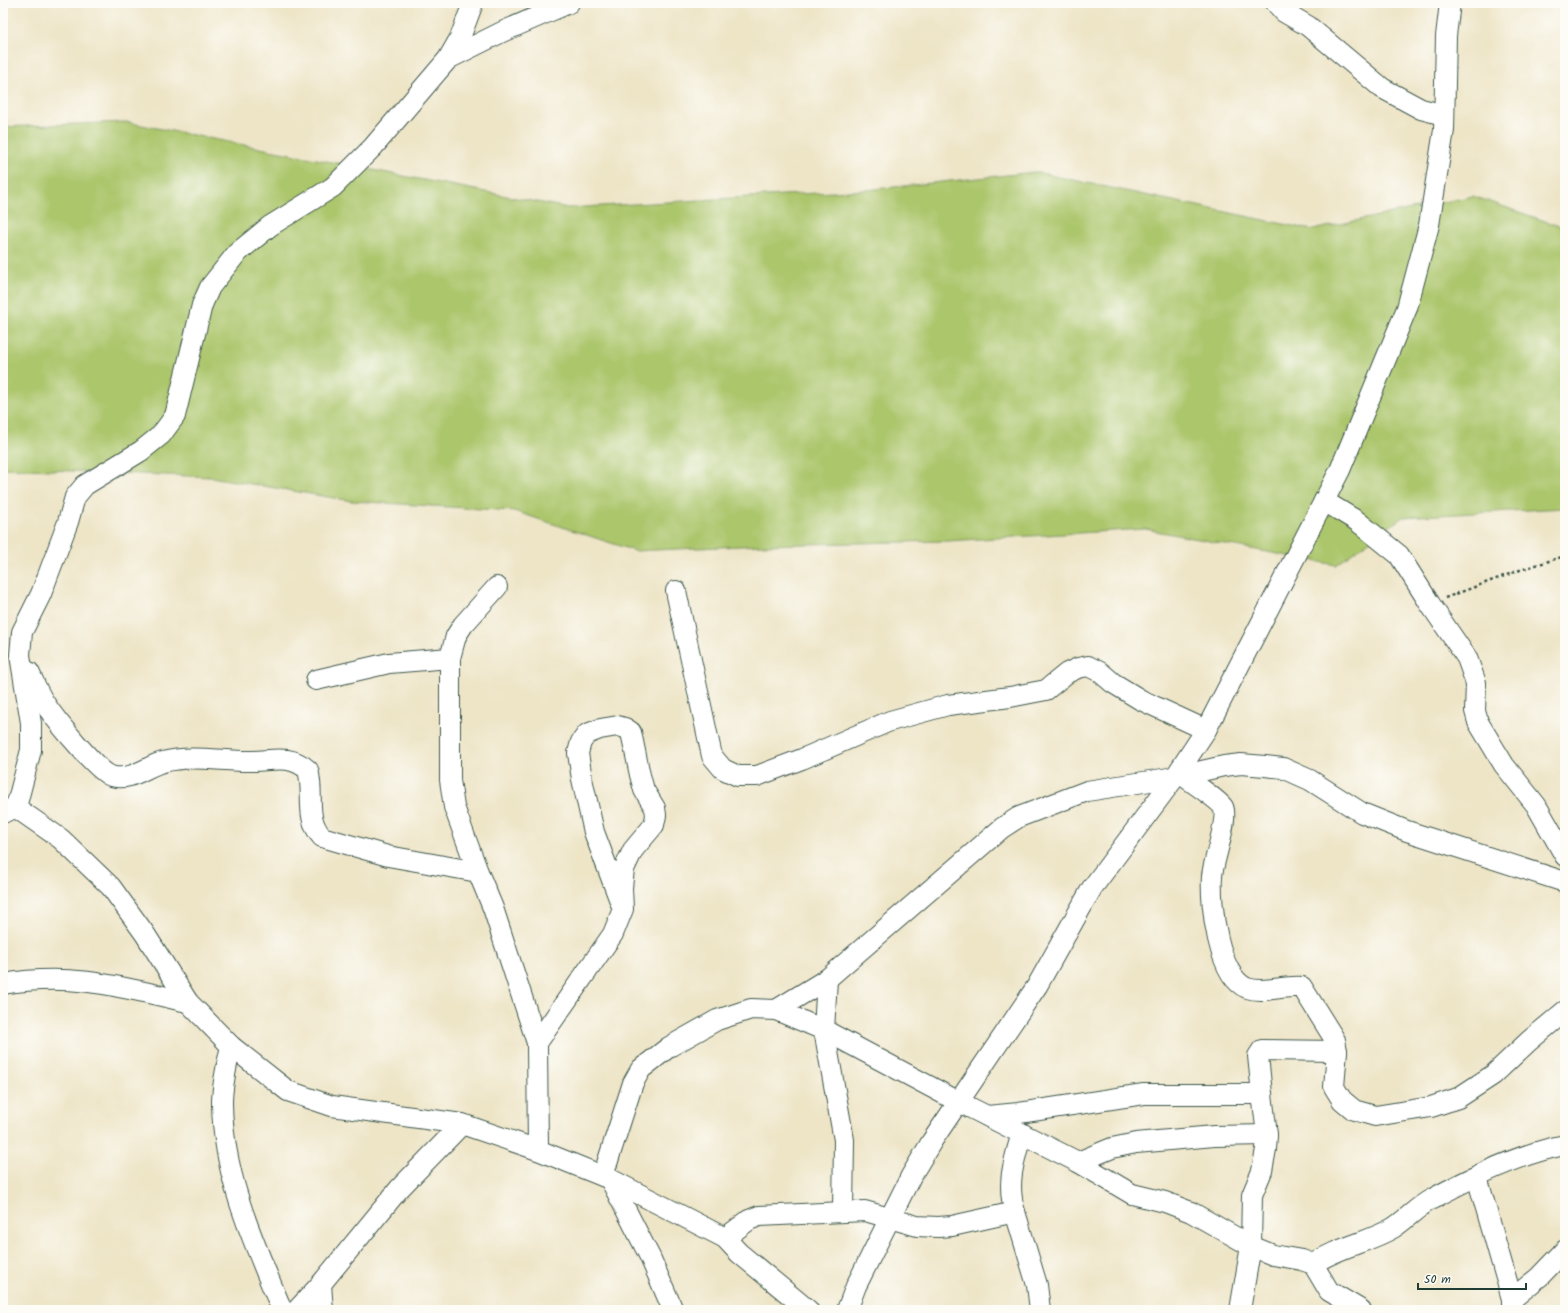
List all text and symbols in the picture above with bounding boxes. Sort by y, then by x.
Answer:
scale bar [1418,1265,1526,1291]
text: 50 m [1424,1270,1451,1289]

